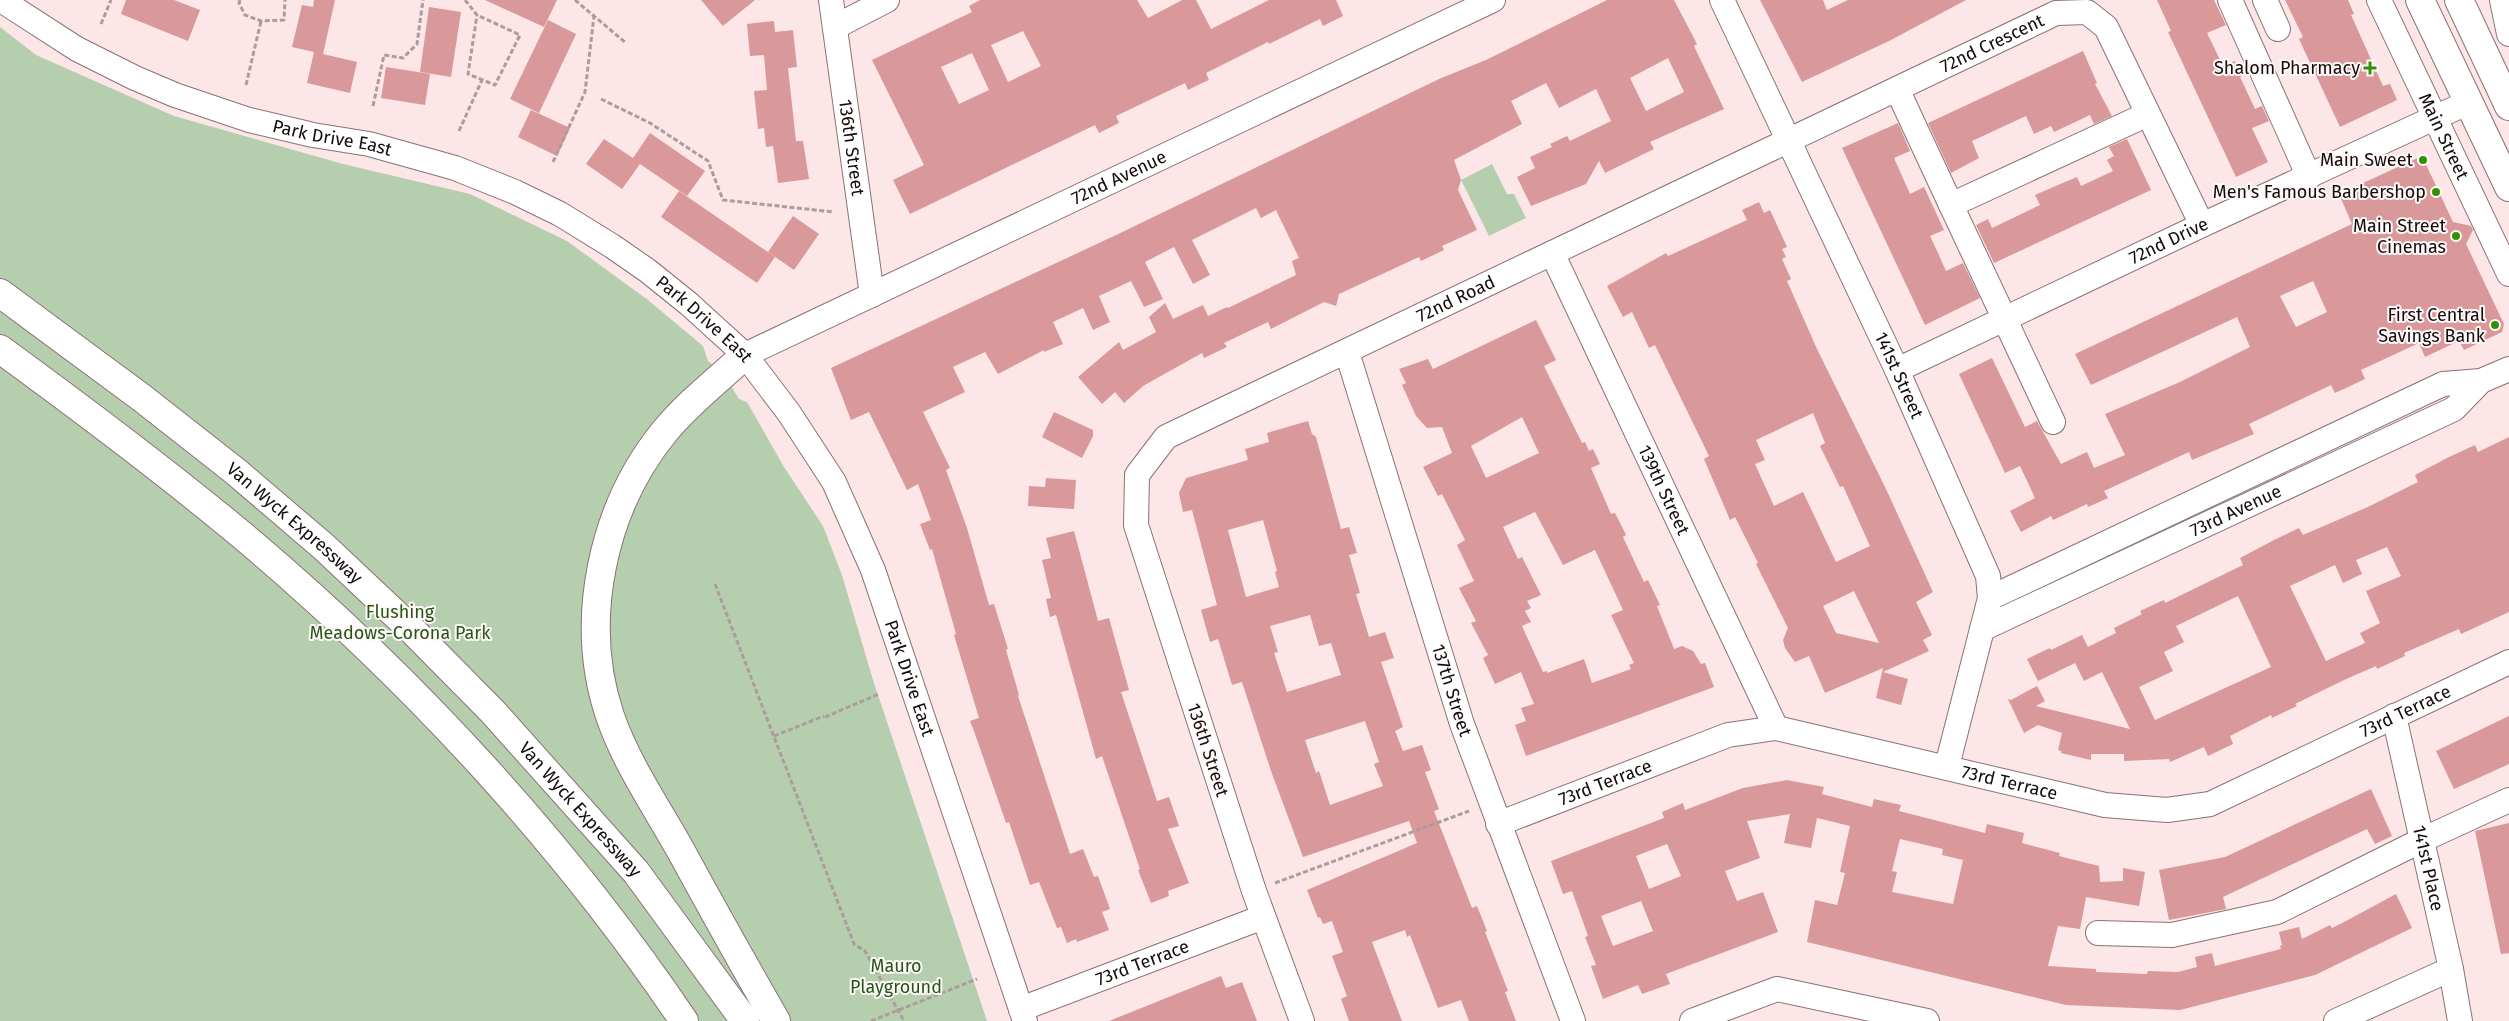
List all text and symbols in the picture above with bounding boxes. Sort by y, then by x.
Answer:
street label: 72nd Crescent [1937,9,2048,78]
place label: Shalom Pharmacy [2214,57,2360,79]
marker: Shalom Pharmacy [2364,62,2376,74]
street label: Main Street [2414,90,2474,184]
street label: 136th Street [834,98,869,198]
street label: Park Drive East [270,115,395,161]
street label: 72nd Avenue [1068,146,1170,209]
place label: Main Sweet [2320,149,2413,171]
marker: Main Sweet [2417,154,2429,166]
place label: Men's Famous Barbershop [2213,181,2426,203]
marker: Men's Famous Barbershop [2430,186,2442,198]
street label: 72nd Drive [2126,213,2212,269]
place label: Main Street Cinemas [2353,215,2446,258]
marker: Main Street Cinemas [2450,230,2462,242]
street label: Park Drive East [651,271,758,367]
street label: 72nd Road [1413,271,1499,327]
place label: First Central Savings Bank [2378,304,2486,347]
marker: First Central Savings Bank [2489,319,2501,331]
street label: 141st Street [1870,329,1928,423]
street label: 139th Street [1633,442,1695,539]
street label: Van Wyck Expressway [222,458,367,589]
street label: 73rd Avenue [2186,480,2285,541]
park label: Flushing Meadows-Corona Park [310,601,491,644]
street label: Park Drive East [880,617,939,739]
street label: 137th Street [1427,641,1477,740]
street label: 73rd Terrace [2356,680,2454,742]
street label: 136th Street [1183,700,1234,800]
street label: Van Wyck Expressway [514,738,646,882]
street label: 73rd Terrace [1556,755,1655,810]
street label: 73rd Terrace [1959,761,2060,805]
street label: 141st Place [2408,823,2449,913]
street label: 73rd Terrace [1093,935,1192,991]
park label: Mauro Playground [850,955,942,998]

